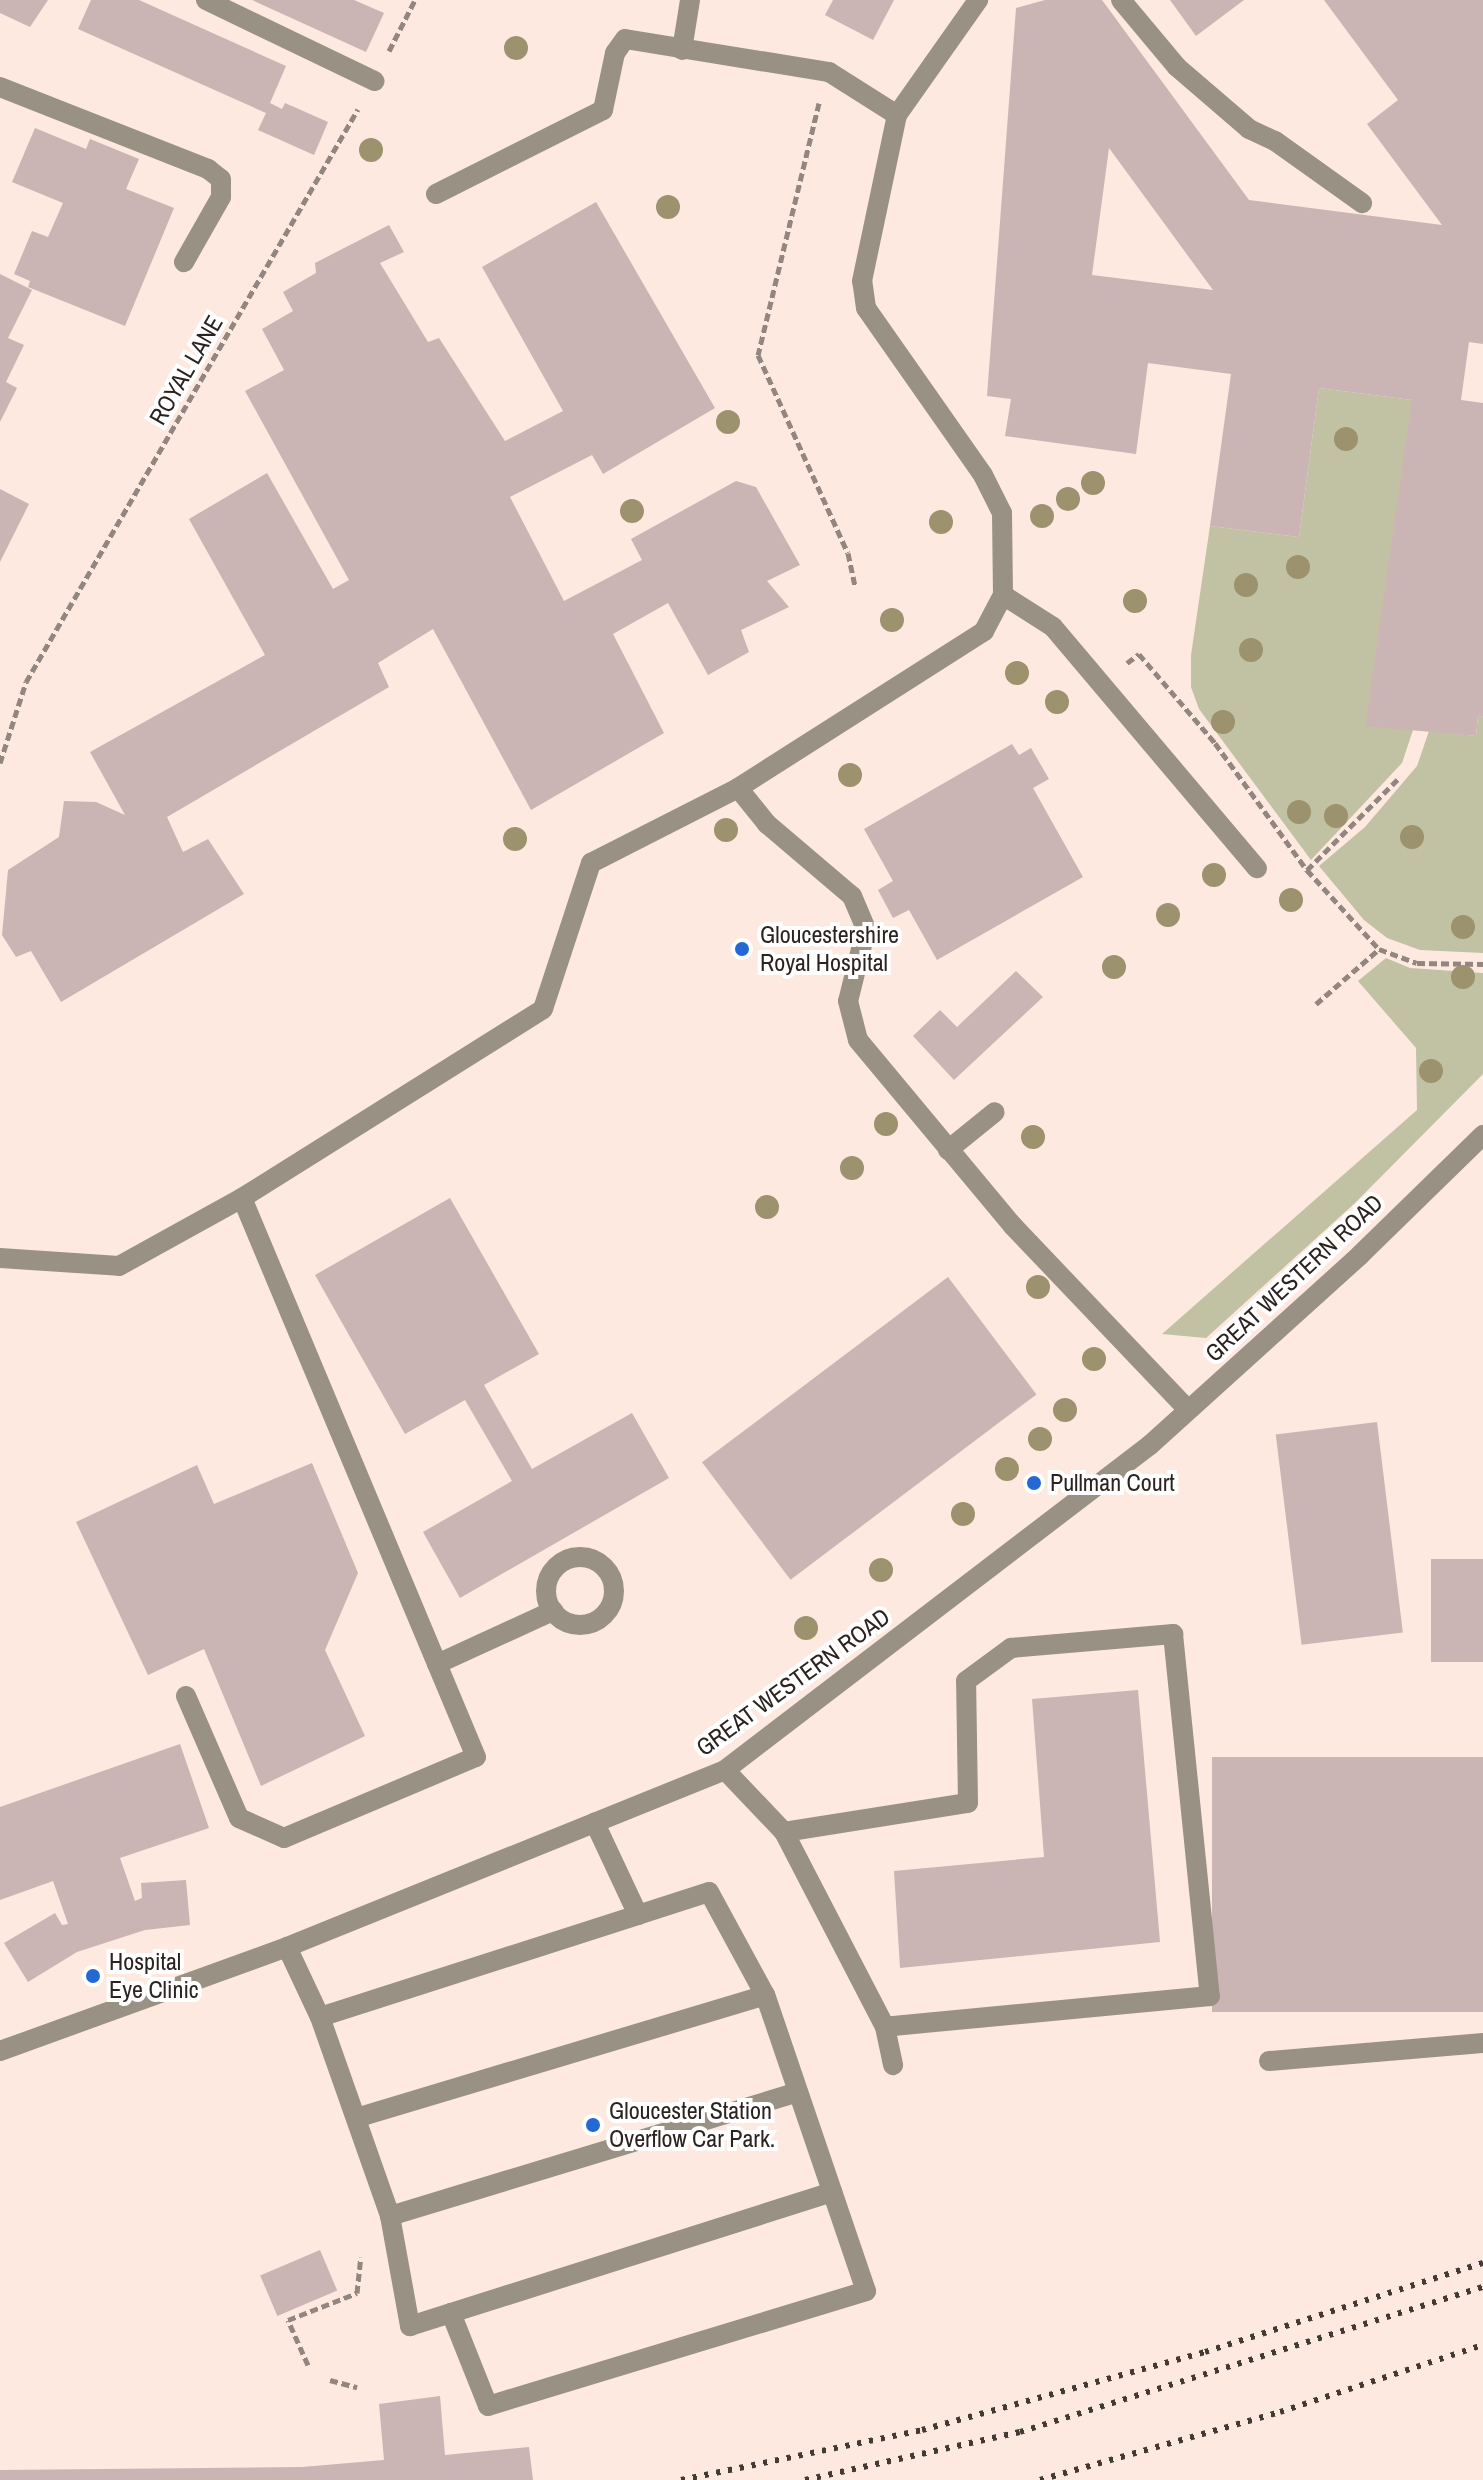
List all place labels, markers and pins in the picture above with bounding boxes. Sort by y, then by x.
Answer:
place label: Gloucestershire Royal Hospital [760,921,899,977]
marker: Gloucestershire Royal Hospital [731,938,753,960]
place label: Pullman Court [1050,1469,1175,1497]
marker: Pullman Court [1025,1474,1043,1492]
place label: Hospital Eye Clinic [109,1948,199,2004]
marker: Hospital Eye Clinic [84,1967,102,1985]
place label: Gloucester Station Overflow Car Park. [609,2097,775,2153]
marker: Gloucester Station Overflow Car Park. [584,2116,602,2134]

